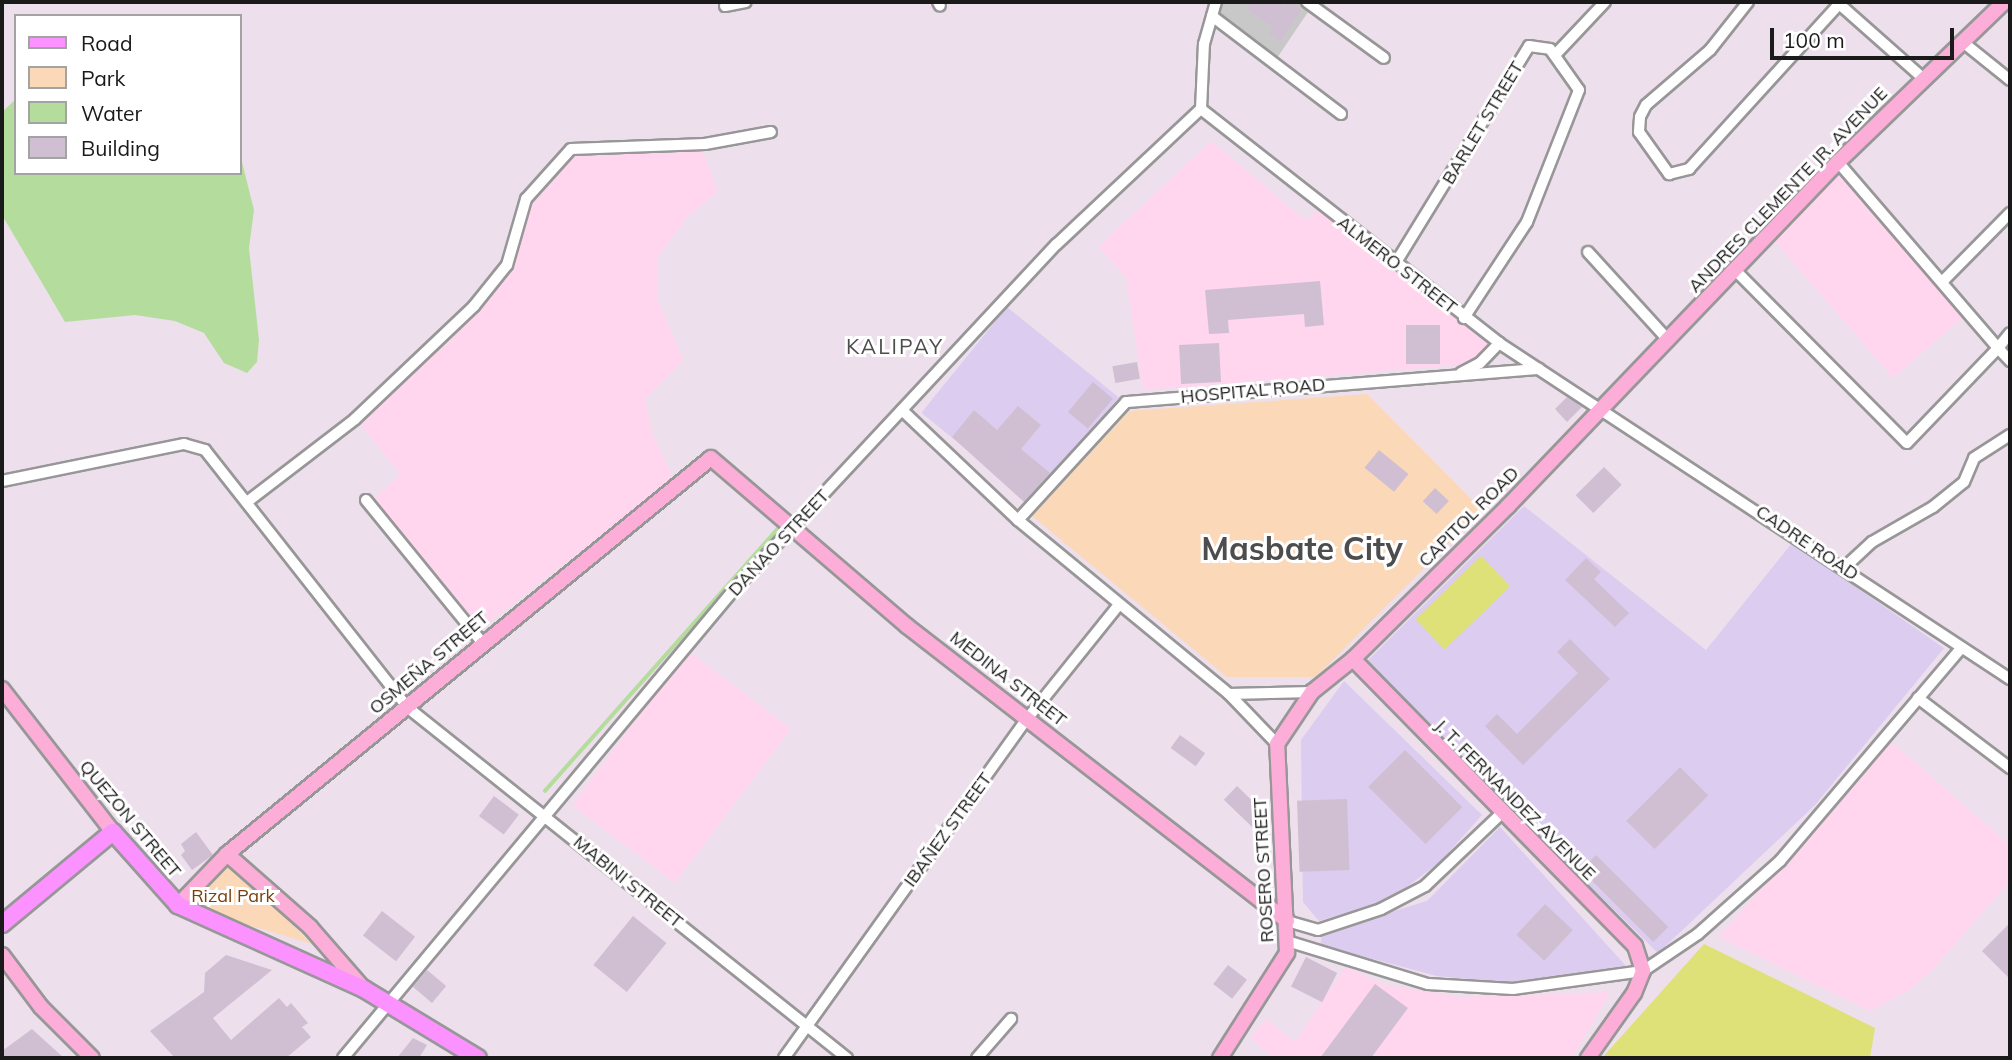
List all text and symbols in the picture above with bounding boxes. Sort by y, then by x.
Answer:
legend [14,14,242,175]
scale bar [1774,14,1958,58]
text: 100 m [1783,27,1845,53]
text: Road [81,30,132,56]
street label: BARLET STREET [1438,58,1528,188]
text: Park [81,65,125,91]
street label: ANDRES CLEMENTE JR. AVENUE [1684,83,1892,297]
text: Water [81,100,142,126]
text: Building [81,135,160,161]
street label: ALMERO STREET [1333,212,1461,318]
district label: KALIPAY [847,333,943,359]
street label: HOSPITAL ROAD [1180,374,1326,408]
street label: CAPITOL ROAD [1414,462,1524,572]
street label: DANAO STREET [724,485,834,601]
street label: CADRE ROAD [1752,501,1862,585]
district label: Masbate City [1201,529,1403,567]
street label: OSMEÑA STREET [365,607,493,719]
street label: MEDINA STREET [946,627,1070,731]
street label: J. T. FERNANDEZ AVENUE [1430,715,1600,885]
street label: QUEZON STREET [75,756,185,882]
street label: IBAÑEZ STREET [899,769,997,891]
street label: ROSERO STREET [1249,797,1279,943]
street label: MABINI STREET [569,831,687,933]
park label: Rizal Park [191,885,275,907]

